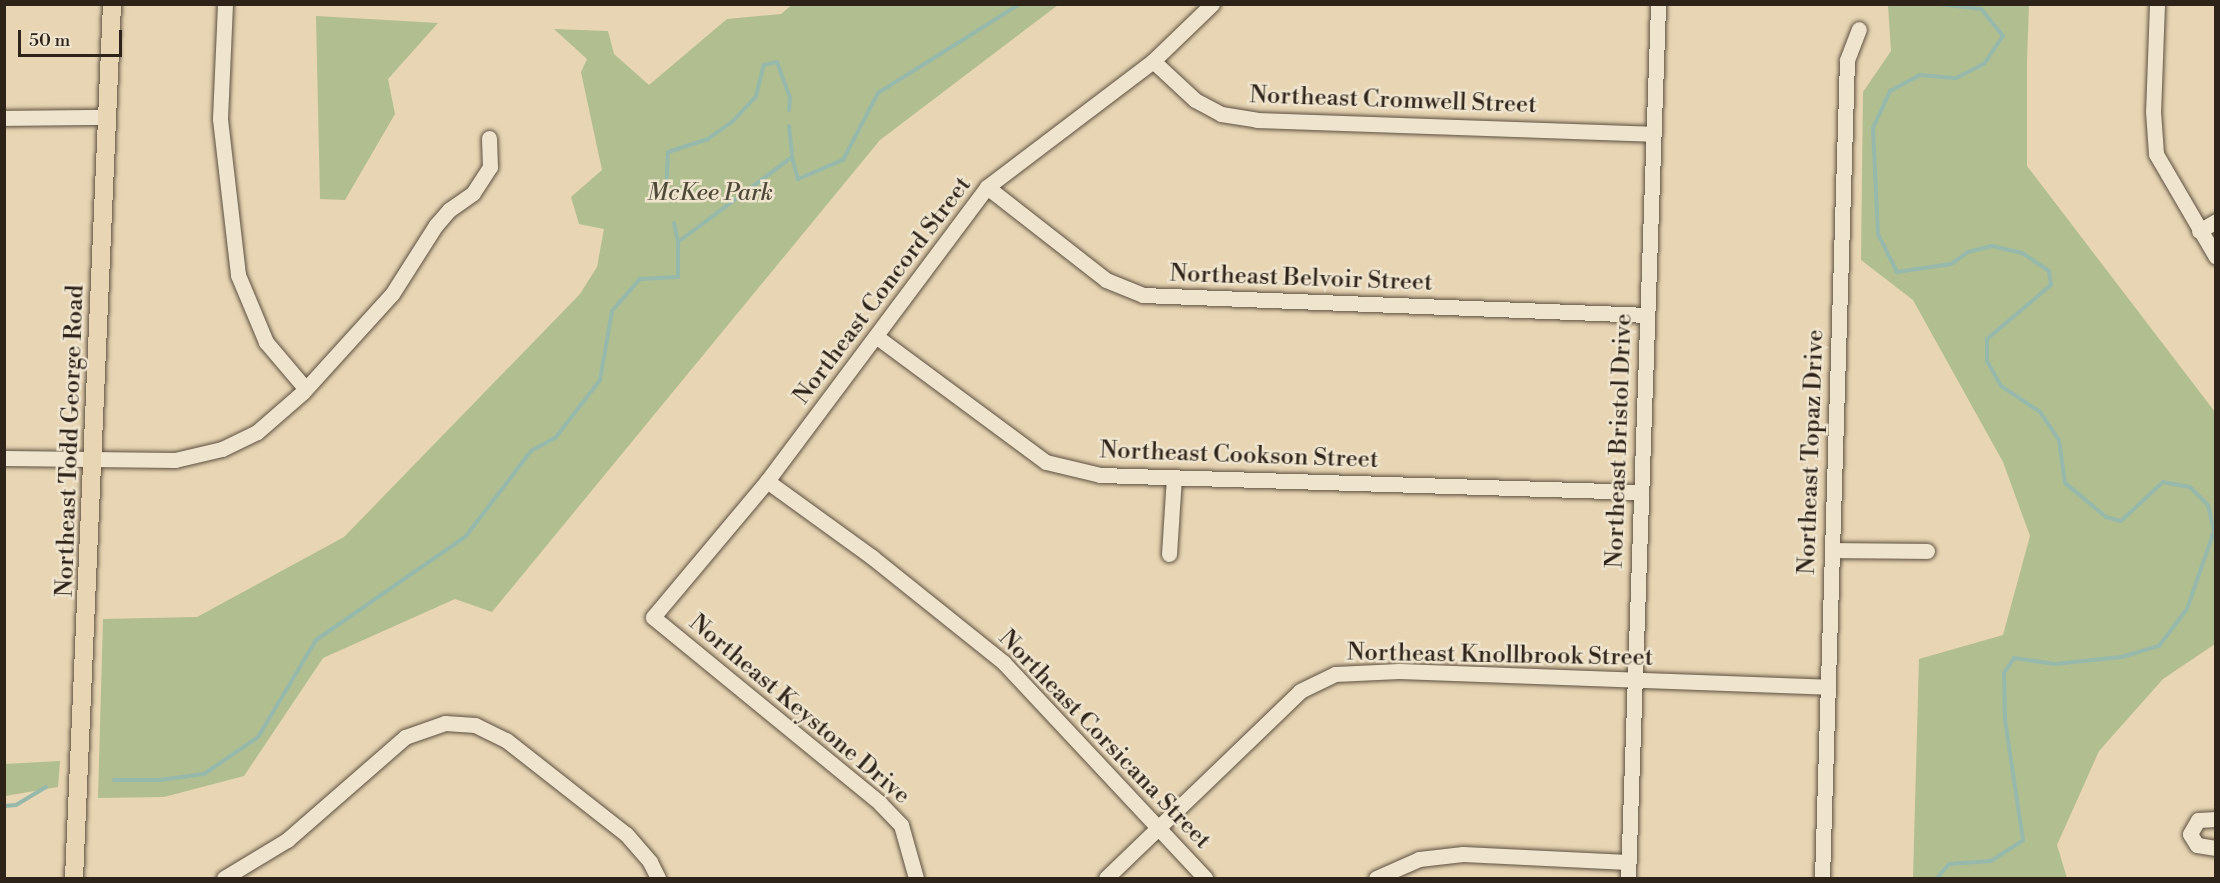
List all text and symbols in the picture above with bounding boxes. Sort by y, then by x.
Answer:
scale bar [21,18,124,56]
text: 50 m [29,29,70,52]
street label: Northeast Cromwell Street [1249,82,1537,120]
street label: Northeast Concord Street [788,172,978,410]
park label: McKee Park [647,180,773,208]
street label: Northeast Belvoir Street [1169,260,1433,298]
street label: Northeast Todd George Road [51,284,91,598]
street label: Northeast Bristol Drive [1601,313,1639,569]
street label: Northeast Topaz Drive [1793,329,1831,575]
street label: Northeast Cookson Street [1099,437,1379,475]
street label: Northeast Keystone Drive [683,609,915,811]
street label: Northeast Corsicana Street [992,625,1216,855]
street label: Northeast Knollbrook Street [1347,639,1653,673]

